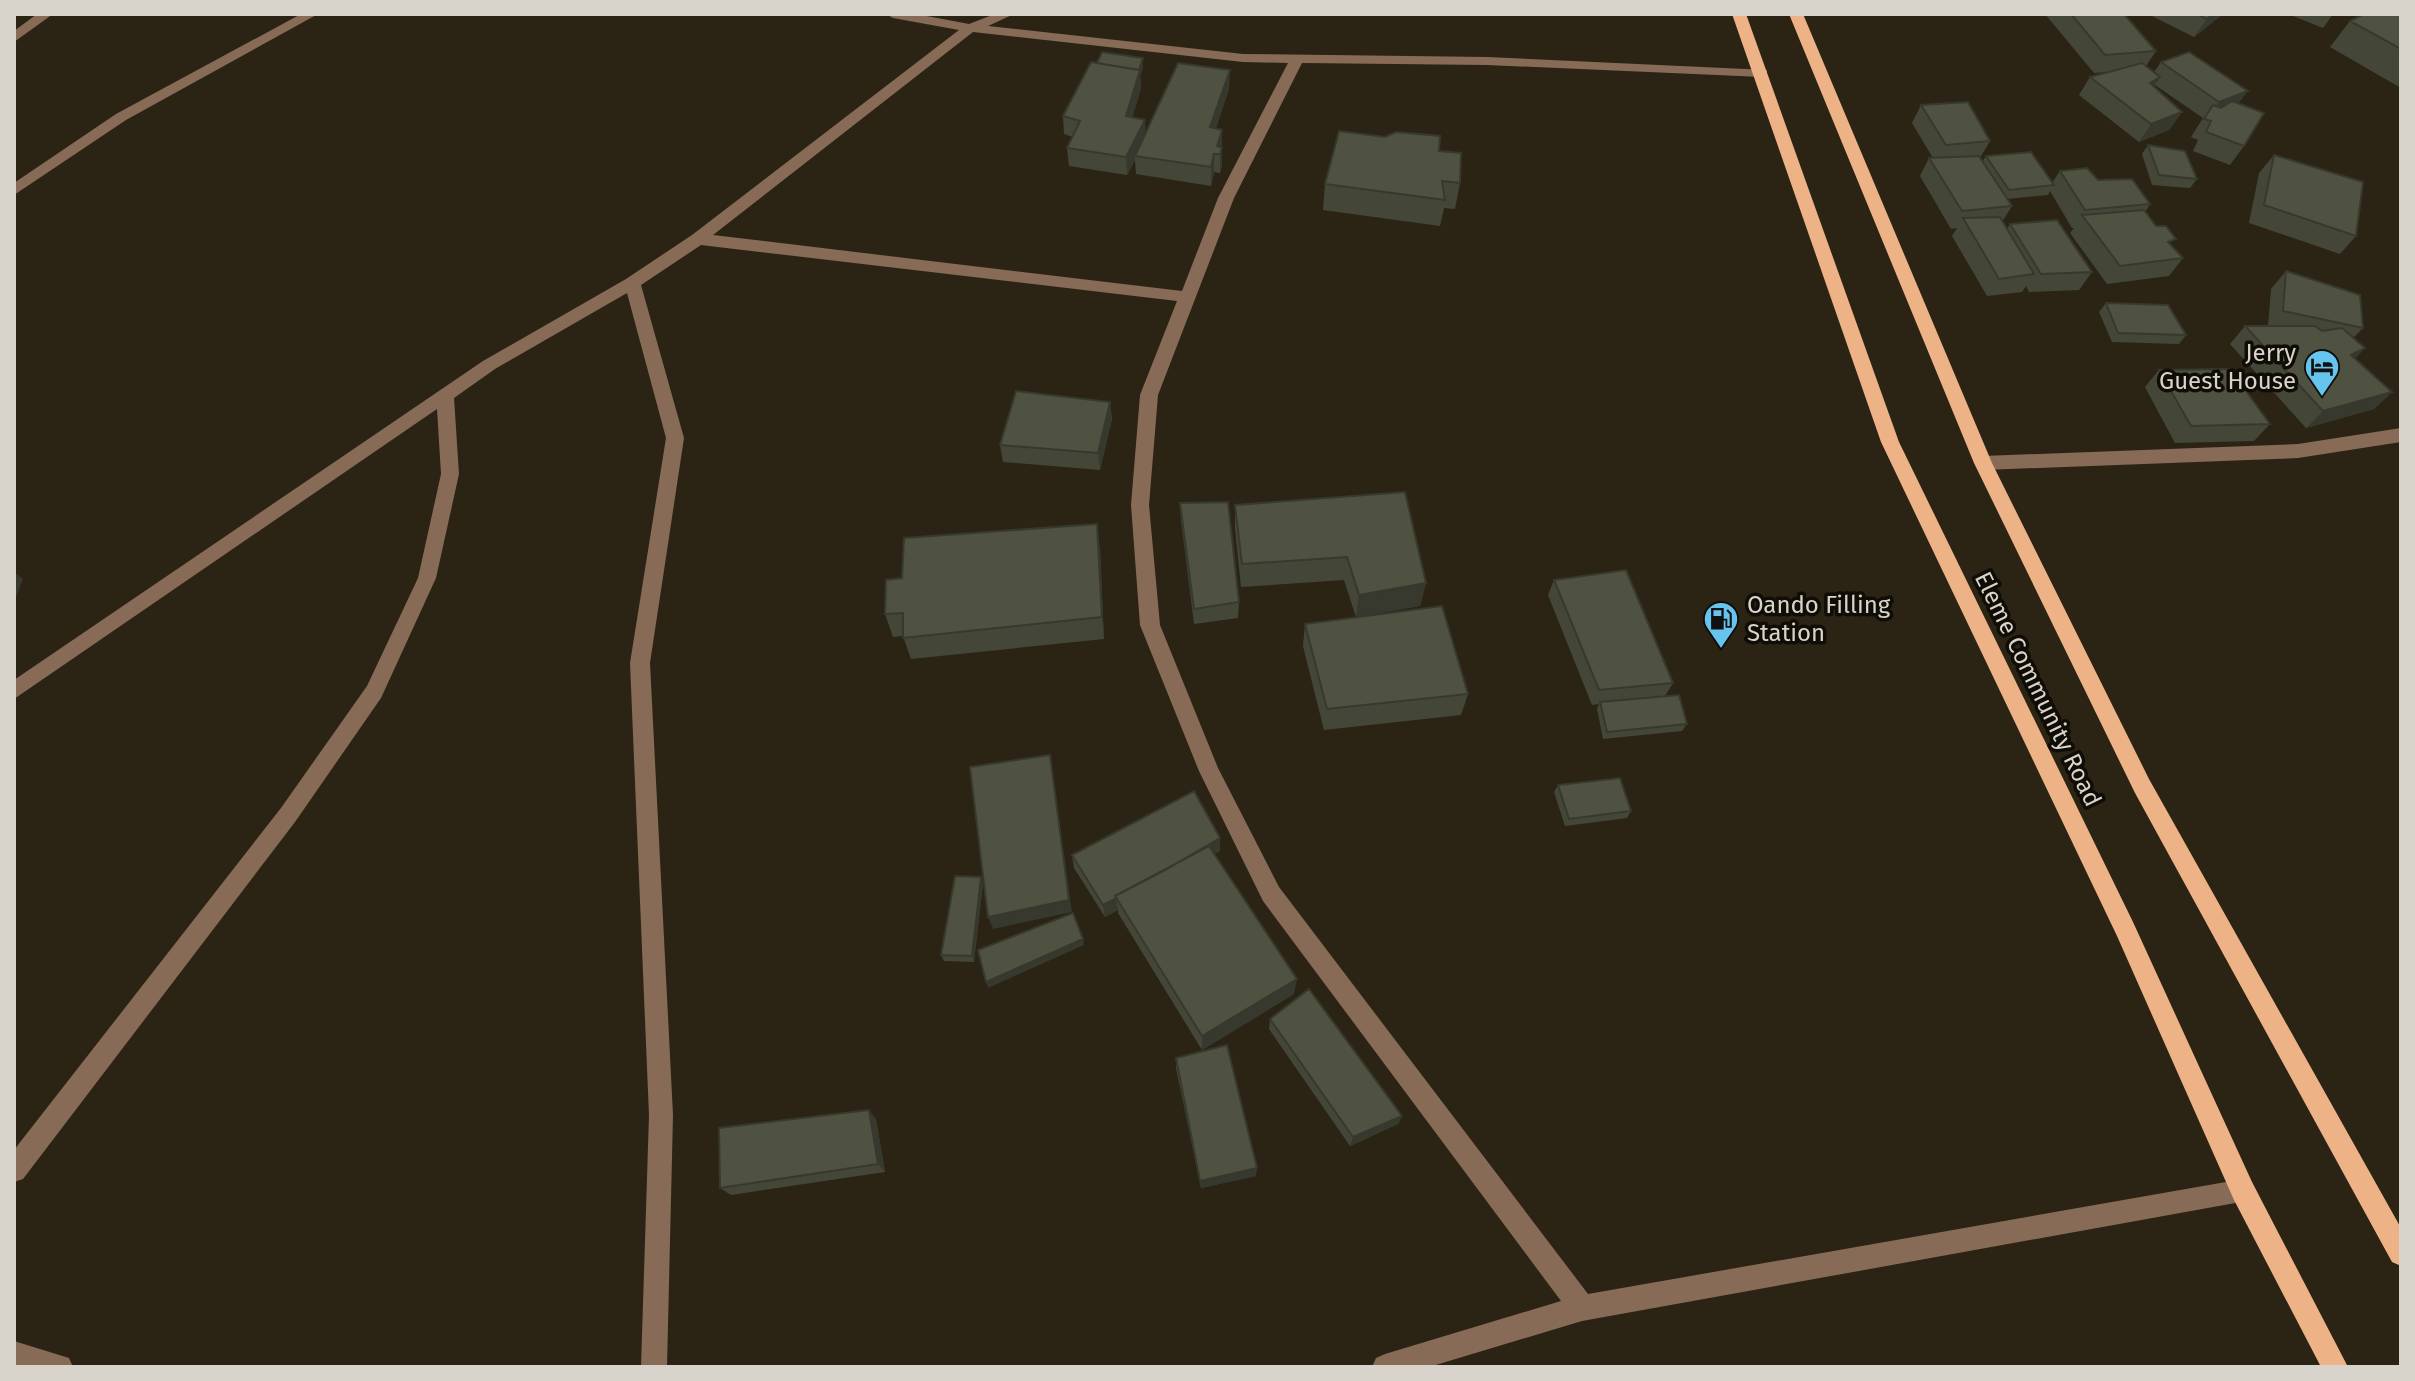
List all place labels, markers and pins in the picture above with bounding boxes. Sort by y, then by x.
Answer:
place label: Jerry Guest House [2159,339,2296,395]
hotel icon: Jerry Guest House [2303,348,2341,398]
place label: Oando Filling Station [1747,591,1891,647]
fuel station icon: Oando Filling Station [1702,600,1740,650]

